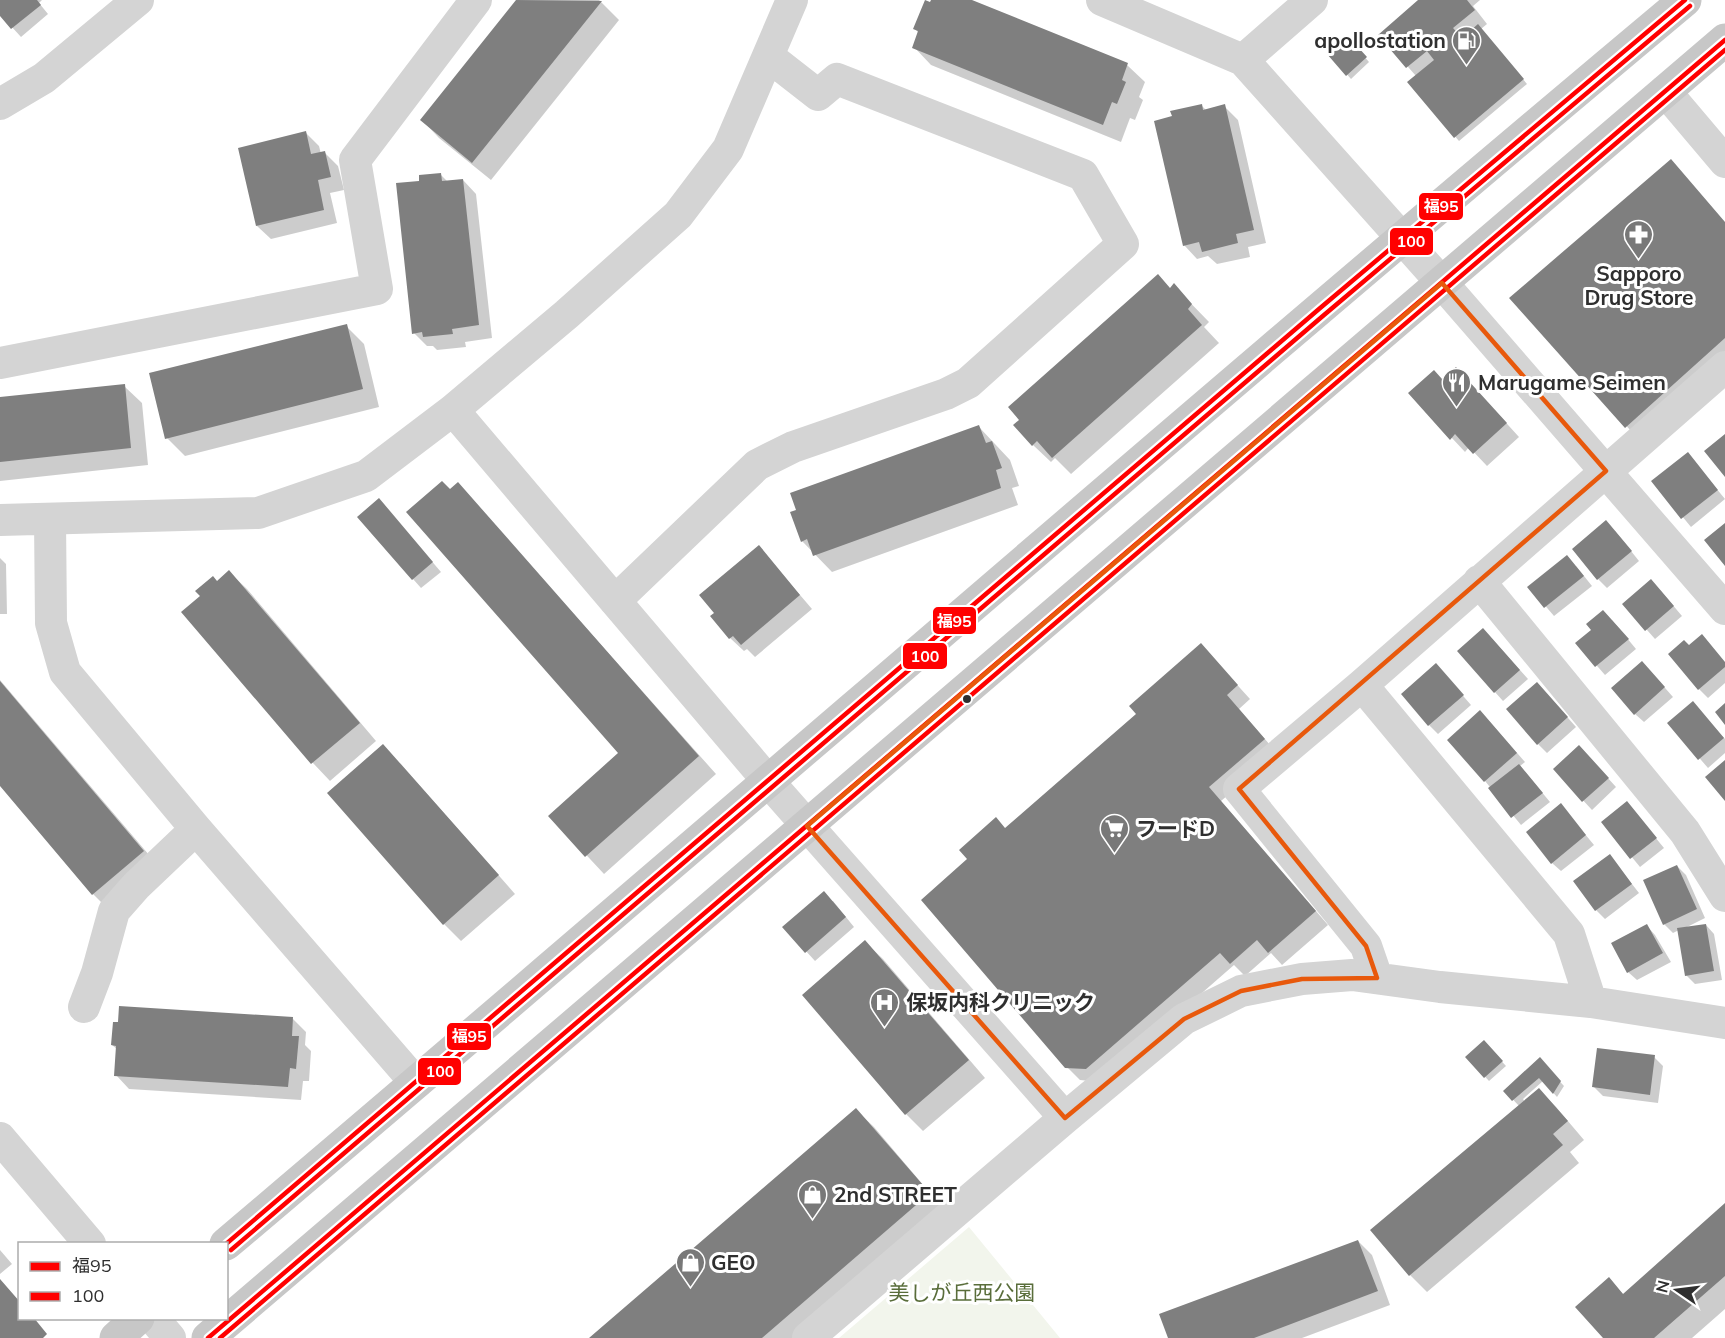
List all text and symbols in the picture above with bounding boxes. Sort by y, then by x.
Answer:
fuel station icon: apollostation [1451,24,1483,66]
place label: apollostation [1314,27,1446,53]
line badge: 福95 [1418,192,1464,221]
text: 福95 [1423,196,1459,216]
pharmacy icon: Sapporo Drug Store [1623,218,1655,260]
line badge: 100 [1389,227,1434,256]
text: 100 [1397,231,1425,251]
place label: Sapporo Drug Store [1585,260,1693,310]
restaurant icon: Marugame Seimen [1441,366,1473,408]
place label: Marugame Seimen [1478,369,1666,395]
line badge: 福95 [932,606,977,635]
text: 福95 [936,611,972,631]
line badge: 100 [902,642,948,670]
text: 100 [911,646,939,666]
unlabelled marker [961,693,973,705]
supermarket icon: フードD [1099,812,1131,854]
place label: フードD [1136,815,1215,841]
hospital icon: 保坂内科クリニック [869,986,901,1028]
place label: 保坂内科クリニック [906,989,1095,1015]
line badge: 福95 [446,1022,492,1051]
text: 福95 [451,1026,487,1046]
line badge: 100 [417,1057,462,1086]
text: 100 [426,1061,454,1081]
shop icon: 2nd STREET [797,1178,829,1220]
place label: 2nd STREET [834,1181,957,1207]
legend [18,1242,228,1320]
shop icon: GEO [674,1246,706,1288]
place label: GEO [711,1249,756,1275]
text: 福95 [72,1254,112,1277]
north arrow [1647,1260,1707,1320]
text: N [1651,1278,1674,1295]
park label: 美しが丘西公園 [889,1279,1036,1305]
text: 100 [72,1284,104,1307]

